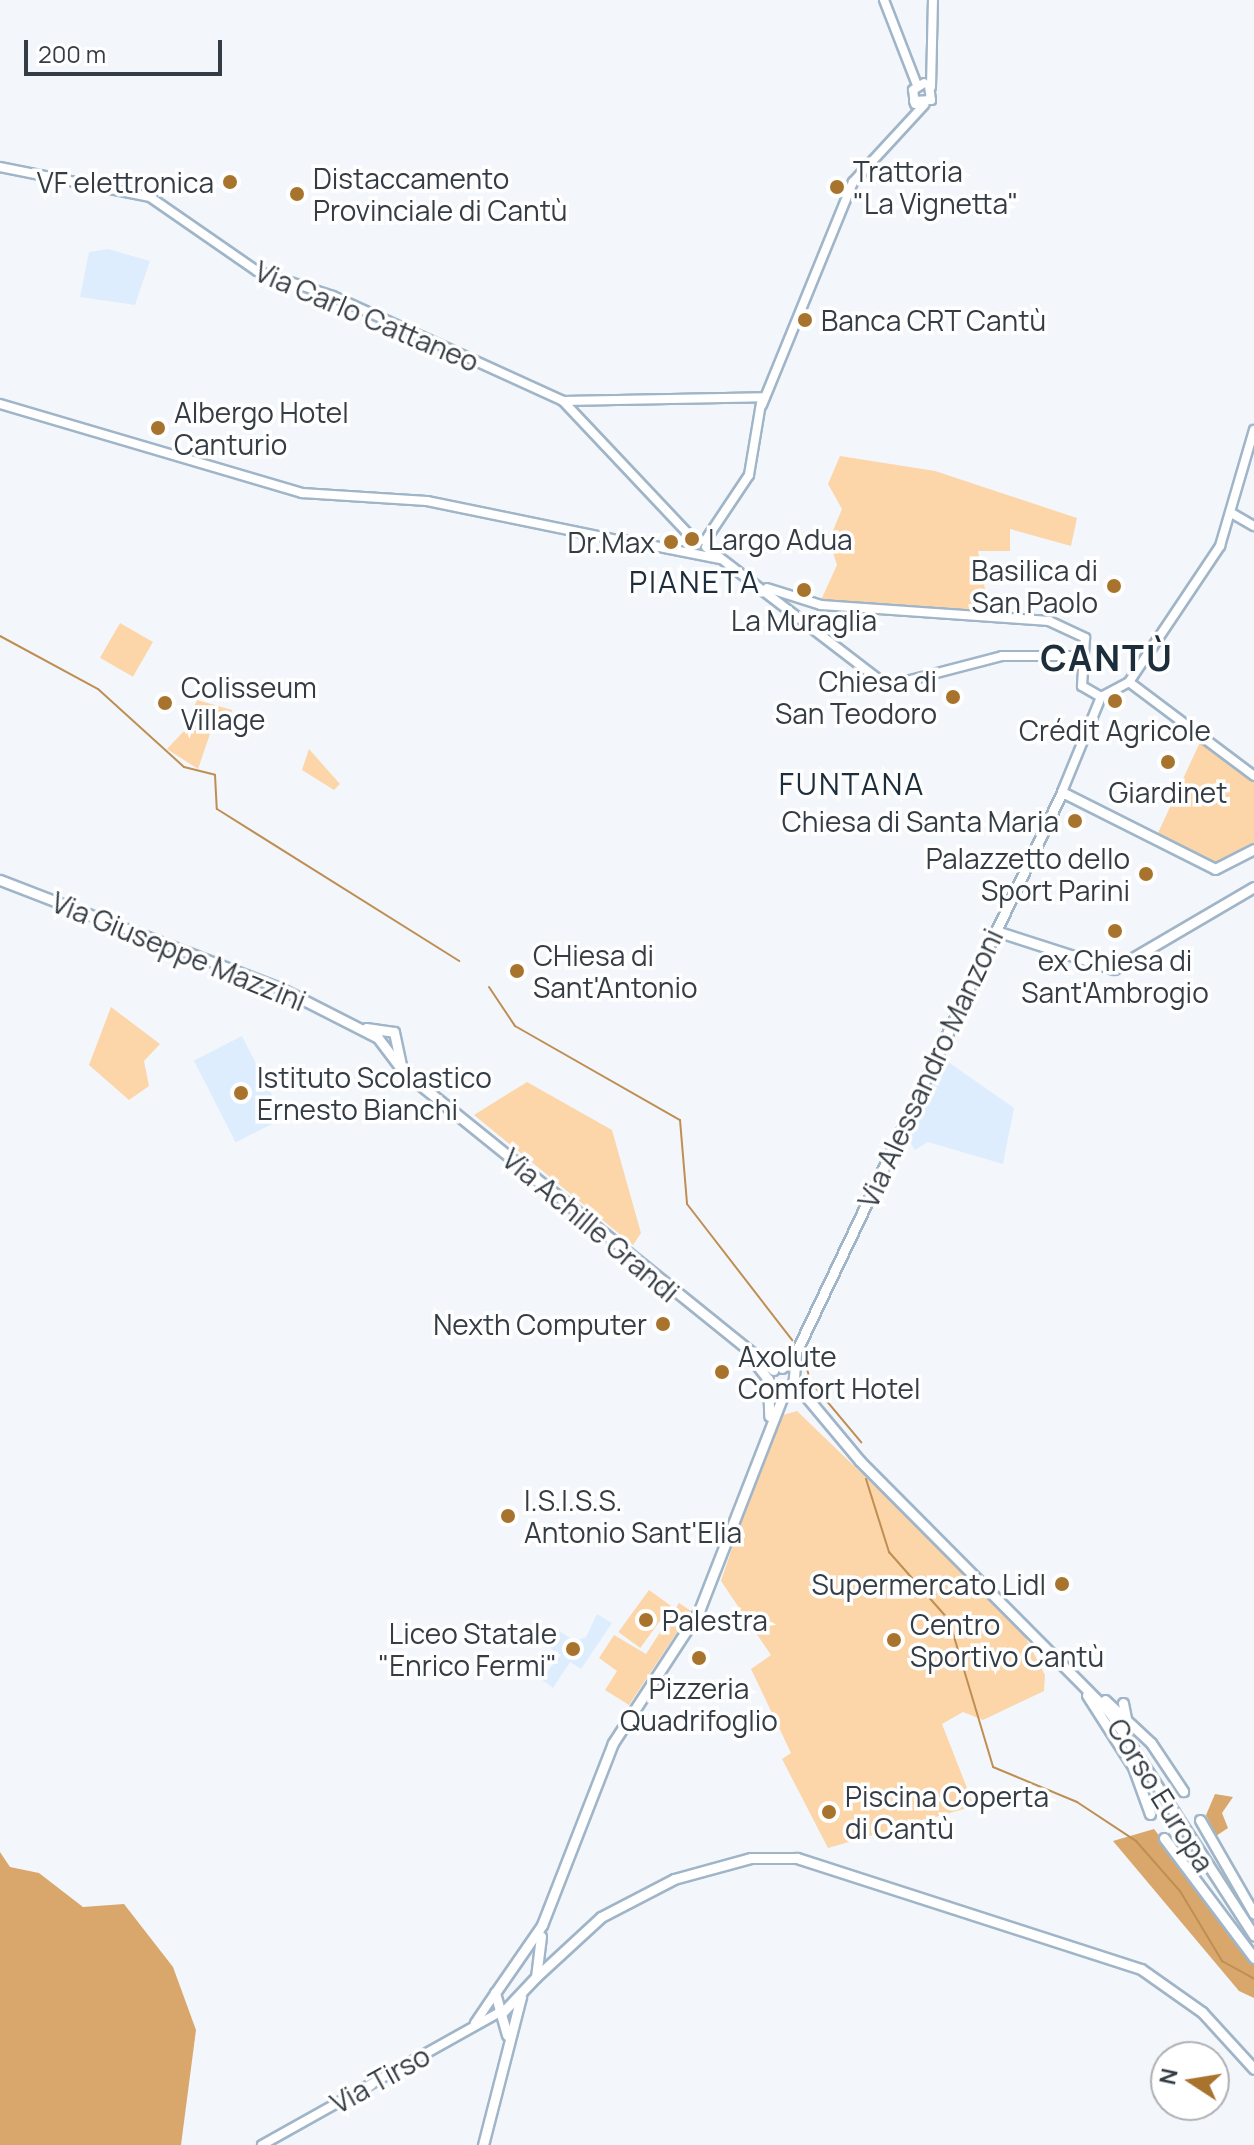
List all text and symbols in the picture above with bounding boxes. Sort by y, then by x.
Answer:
scale bar [28,24,226,74]
text: 200 m [38,37,106,70]
place label: Trattoria "La Vignetta" [853,154,1019,220]
place label: Distaccamento Provinciale di Cantù [313,161,567,227]
place label: VF elettronica [37,165,214,199]
marker: VF elettronica [221,173,239,191]
marker: Trattoria "La Vignetta" [828,178,846,196]
marker: Distaccamento Provinciale di Cantù [288,185,306,203]
street label: Via Carlo Cattaneo [250,254,484,378]
place label: Banca CRT Cantù [821,303,1047,337]
marker: Banca CRT Cantù [796,311,814,329]
place label: Albergo Hotel Canturio [174,395,349,461]
marker: Albergo Hotel Canturio [149,419,167,437]
place label: Largo Adua [708,522,853,556]
place label: Dr.Max [567,525,655,559]
marker: Largo Adua [683,530,701,548]
marker: Dr.Max [662,533,680,551]
place label: Basilica di San Paolo [971,553,1098,619]
district label: PIANETA [629,564,761,600]
marker: Basilica di San Paolo [1105,577,1123,595]
marker: La Muraglia [795,581,813,599]
place label: La Muraglia [731,603,877,637]
district label: CANTÙ [1040,636,1174,680]
place label: Chiesa di San Teodoro [775,664,937,730]
place label: Colisseum Village [181,670,317,736]
marker: Chiesa di San Teodoro [944,688,962,706]
marker: Crédit Agricole [1106,692,1124,710]
marker: Colisseum Village [156,694,174,712]
place label: Crédit Agricole [1019,713,1211,747]
marker: Giardinet [1159,753,1177,771]
district label: FUNTANA [779,766,925,802]
place label: Giardinet [1109,775,1227,809]
place label: Chiesa di Santa Maria [782,804,1059,838]
marker: Chiesa di Santa Maria [1066,812,1084,830]
place label: Palazzetto dello Sport Parini [926,841,1130,907]
marker: Palazzetto dello Sport Parini [1137,865,1155,883]
street label: Via Giuseppe Mazzini [47,885,311,1017]
marker: ex Chiesa di Sant'Ambrogio [1106,922,1124,940]
street label: Via Alessandro Manzoni [851,923,1009,1213]
place label: CHiesa di Sant'Antonio [533,938,698,1004]
place label: ex Chiesa di Sant'Ambrogio [1021,943,1209,1009]
marker: CHiesa di Sant'Antonio [508,962,526,980]
place label: Istituto Scolastico Ernesto Bianchi [257,1060,492,1126]
marker: Istituto Scolastico Ernesto Bianchi [232,1084,250,1102]
street label: Via Achille Grandi [496,1141,686,1309]
place label: Nexth Computer [433,1307,647,1341]
marker: Nexth Computer [654,1315,672,1333]
place label: Axolute Comfort Hotel [738,1339,920,1405]
marker: Axolute Comfort Hotel [713,1363,731,1381]
place label: I.S.I.S.S. Antonio Sant'Elia [524,1483,742,1549]
marker: I.S.I.S.S. Antonio Sant'Elia [499,1507,517,1525]
place label: Supermercato Lidl [812,1567,1046,1601]
marker: Supermercato Lidl [1053,1575,1071,1593]
place label: Palestra [662,1603,768,1637]
place label: Centro Sportivo Cantù [910,1607,1104,1673]
marker: Palestra [637,1611,655,1629]
place label: Liceo Statale "Enrico Fermi" [378,1616,557,1682]
marker: Centro Sportivo Cantù [885,1631,903,1649]
marker: Liceo Statale "Enrico Fermi" [564,1640,582,1658]
marker: Pizzeria Quadrifoglio [690,1649,708,1667]
place label: Pizzeria Quadrifoglio [620,1671,778,1737]
street label: Corso Europa [1101,1712,1221,1878]
place label: Piscina Coperta di Cantù [845,1779,1049,1845]
marker: Piscina Coperta di Cantù [820,1803,838,1821]
street label: Via Tirso [325,2038,435,2120]
north arrow [1150,2041,1230,2121]
text: N [1152,2066,1185,2087]

